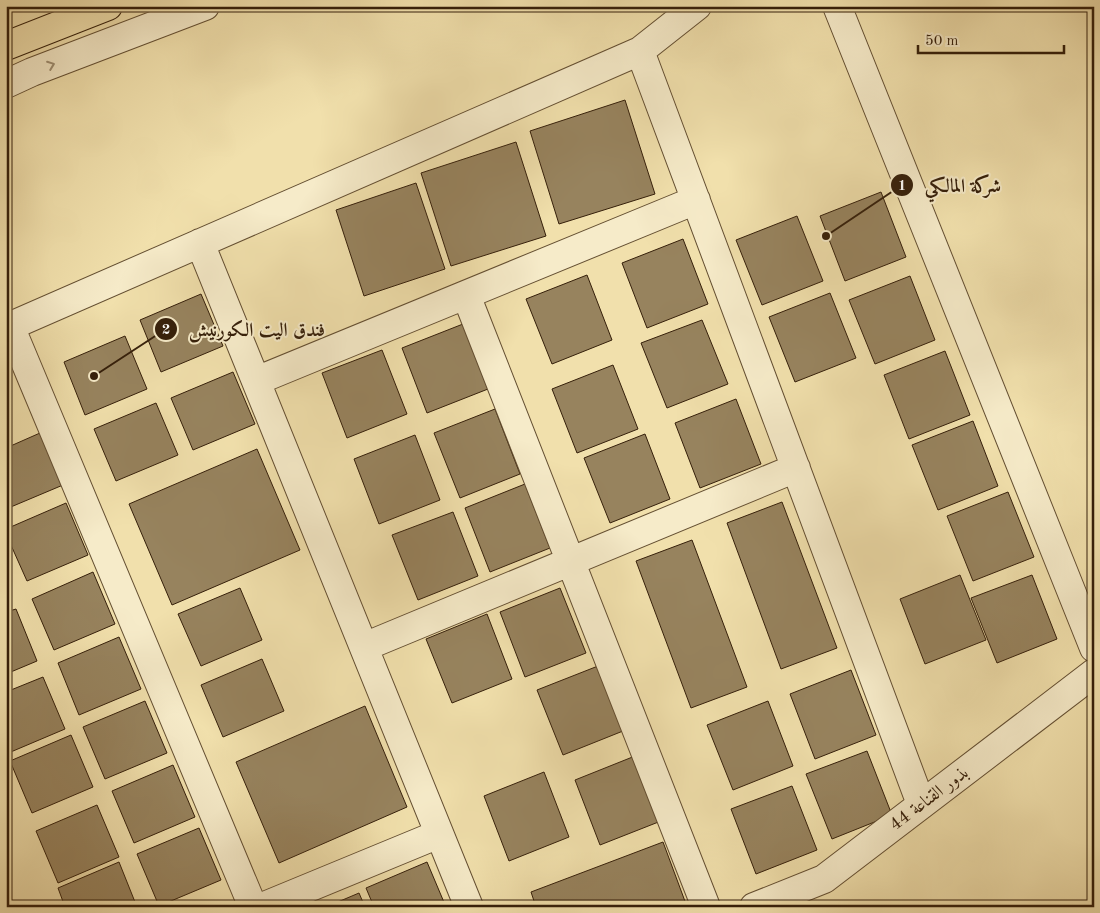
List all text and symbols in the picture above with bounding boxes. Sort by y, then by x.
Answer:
scale bar [918,22,1064,54]
text: 50 m [925,34,959,49]
one-way arrow [46,60,55,71]
callout: شركة المالكي [890,168,1011,202]
text: شركة المالكي [925,174,1001,203]
text: 1 [898,179,906,194]
callout: فندق اليت الكورنيش [154,312,335,346]
text: فندق اليت الكورنيش [189,319,325,343]
text: 2 [162,323,170,338]
street label: بذور القناعة 44 [886,764,972,835]

